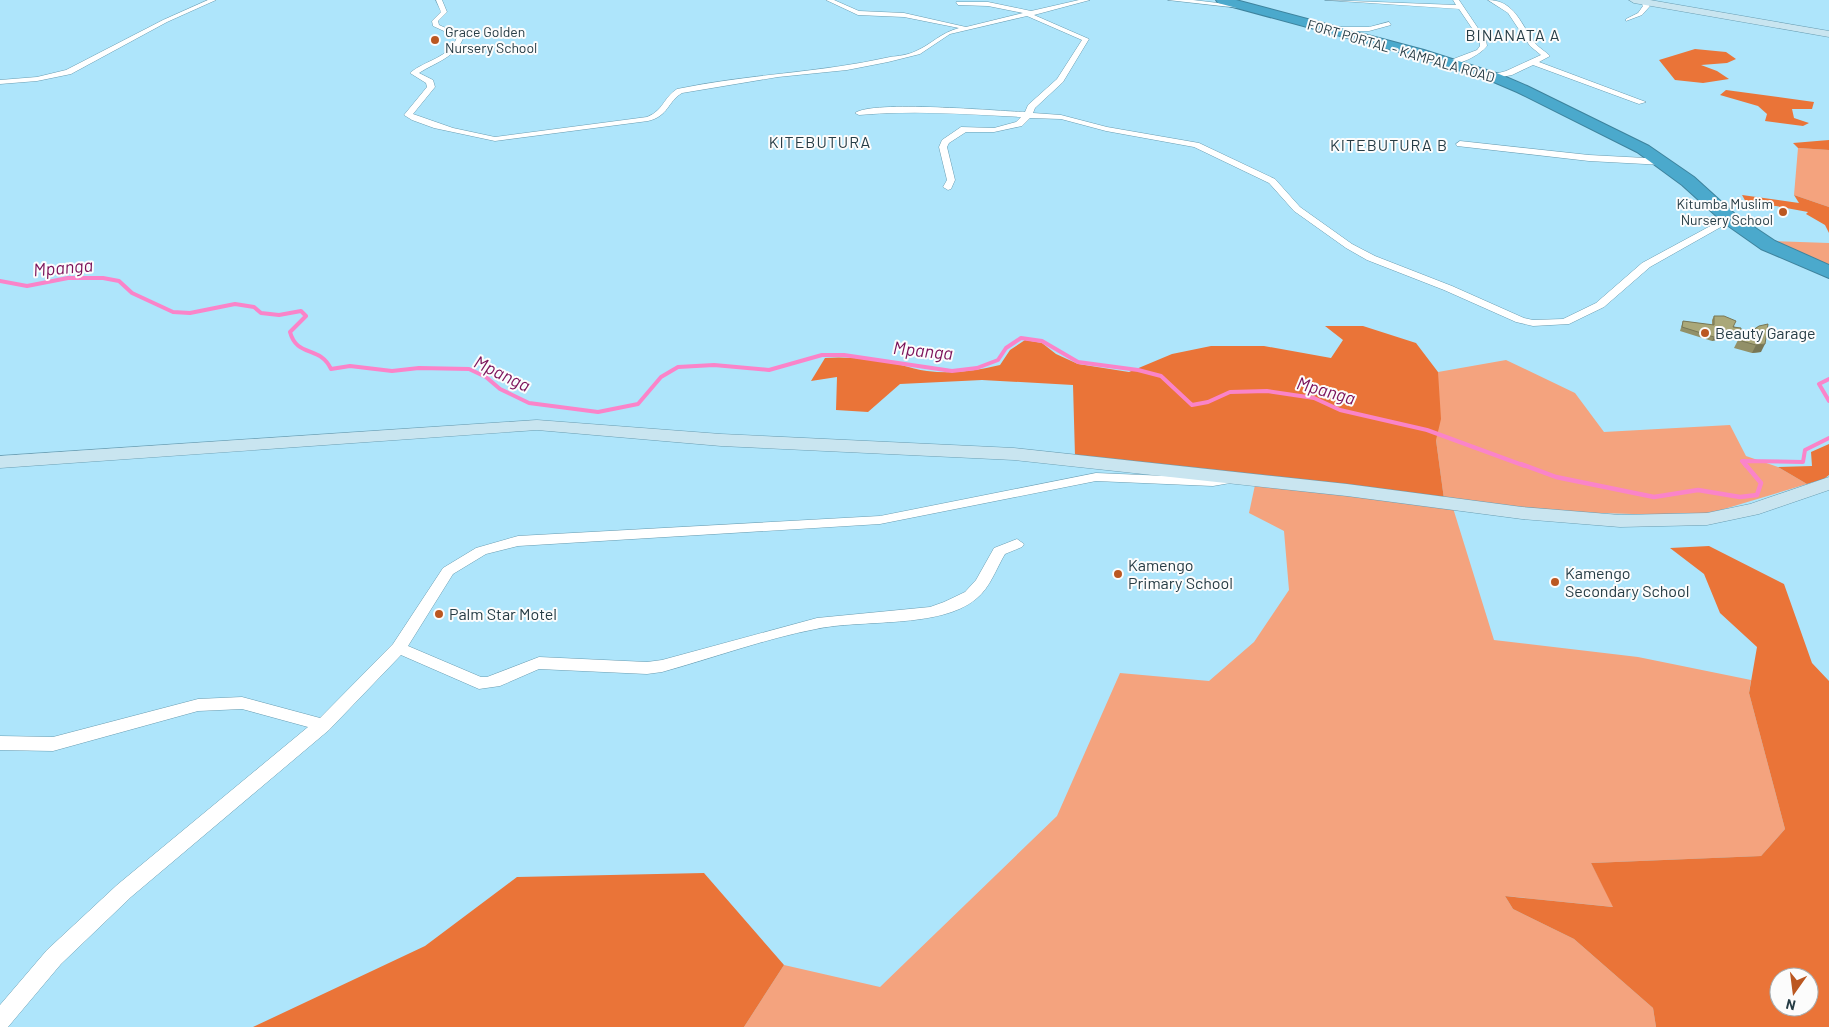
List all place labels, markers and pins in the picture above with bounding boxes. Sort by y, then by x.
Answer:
place label: Grace Golden Nursery School [445,23,537,56]
marker: Grace Golden Nursery School [429,34,441,46]
place label: Kitumba Muslim Nursery School [1676,195,1773,228]
marker: Kitumba Muslim Nursery School [1777,206,1789,218]
place label: Beauty Garage [1715,323,1816,342]
marker: Beauty Garage [1699,327,1711,339]
place label: Kamengo Primary School [1128,555,1233,592]
place label: Kamengo Secondary School [1565,563,1689,600]
marker: Kamengo Primary School [1112,568,1124,580]
marker: Kamengo Secondary School [1549,576,1561,588]
place label: Palm Star Motel [449,604,557,623]
marker: Palm Star Motel [433,608,445,620]

